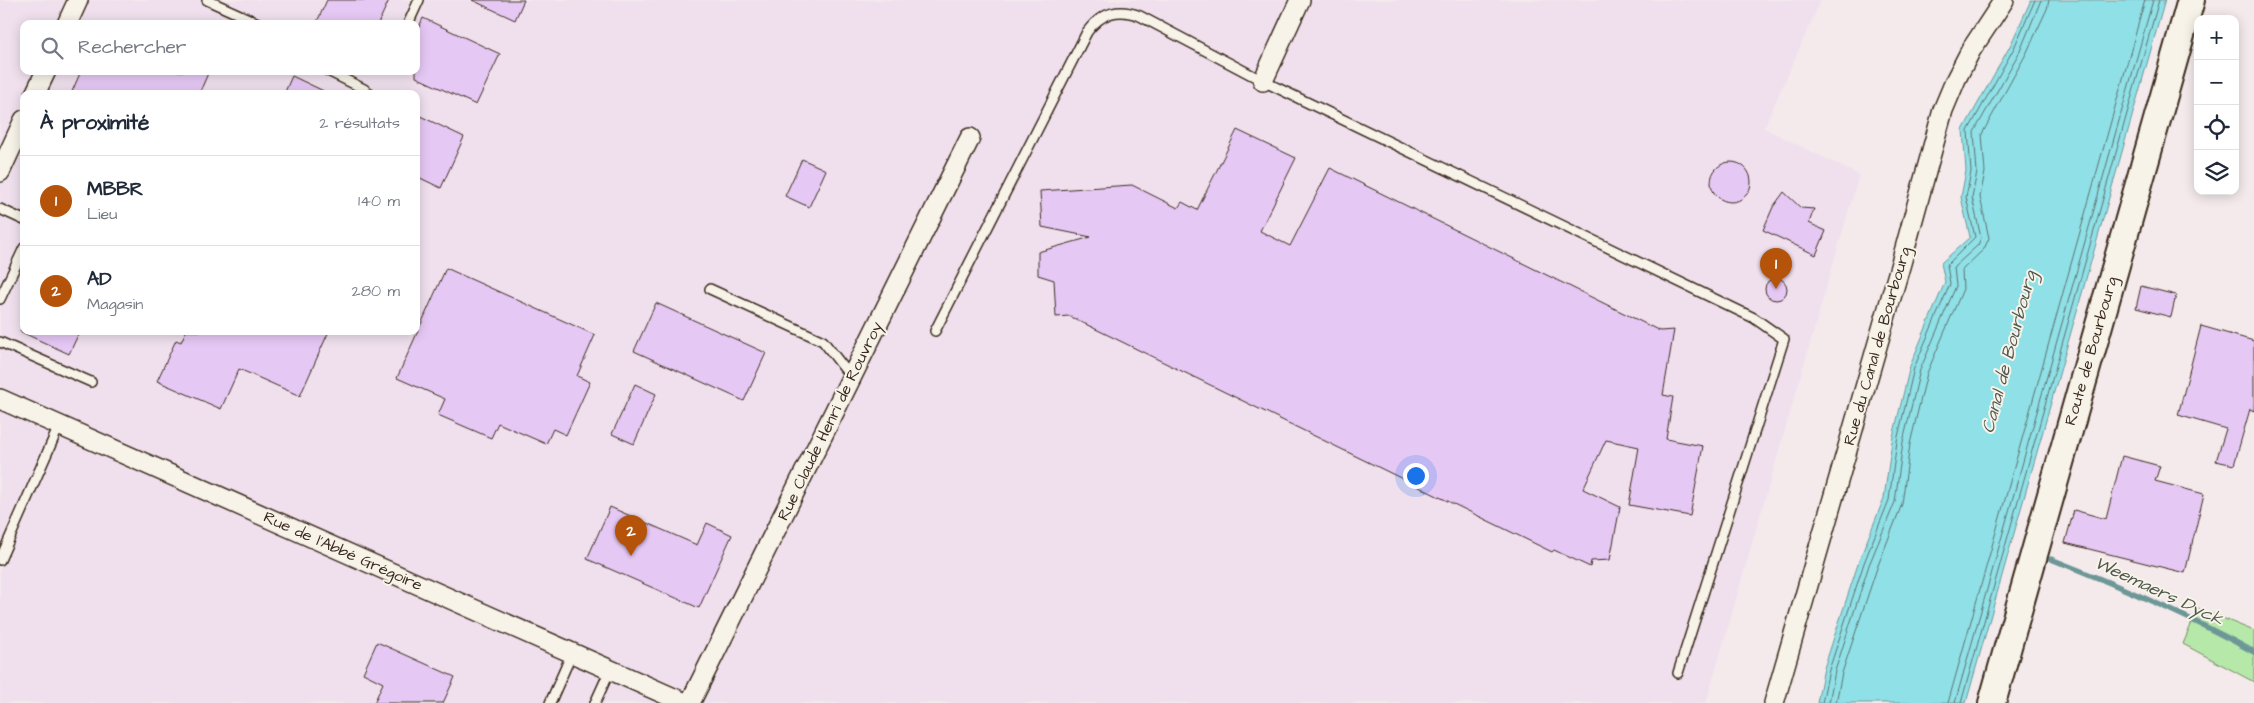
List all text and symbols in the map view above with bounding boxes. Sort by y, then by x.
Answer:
map controls [2194,15,2239,195]
button: + [2194,15,2239,60]
search box [20,20,420,75]
icon: search [38,34,66,62]
text: Rechercher [78,34,186,61]
button: − [2194,60,2239,105]
button: locate [2194,105,2239,150]
text: À proximité [40,108,149,137]
text: 2 résultats [319,112,400,134]
button: layers [2194,150,2239,195]
text: MBBR [87,176,143,203]
text: 1 [55,190,57,212]
text: 140 m [358,190,400,212]
text: Lieu [87,203,117,225]
street label: Rue du Canal de Bourbourg [1838,244,1917,448]
pin: 1 [1760,248,1792,289]
text: AD [87,266,112,293]
water label: Canal de Bourbourg [1975,267,2044,436]
street label: Route de Bourbourg [2059,274,2124,428]
text: 2 [51,280,61,302]
text: 280 m [352,280,400,302]
text: Magasin [87,293,143,315]
street label: Rue Claude Henri de Rouvroy [772,318,889,525]
your location [1403,463,1429,489]
street label: Rue de l'Abbé Grégoire [260,506,426,597]
pin: 2 [615,515,647,556]
water label: Weemaers Dyck [2090,550,2228,633]

